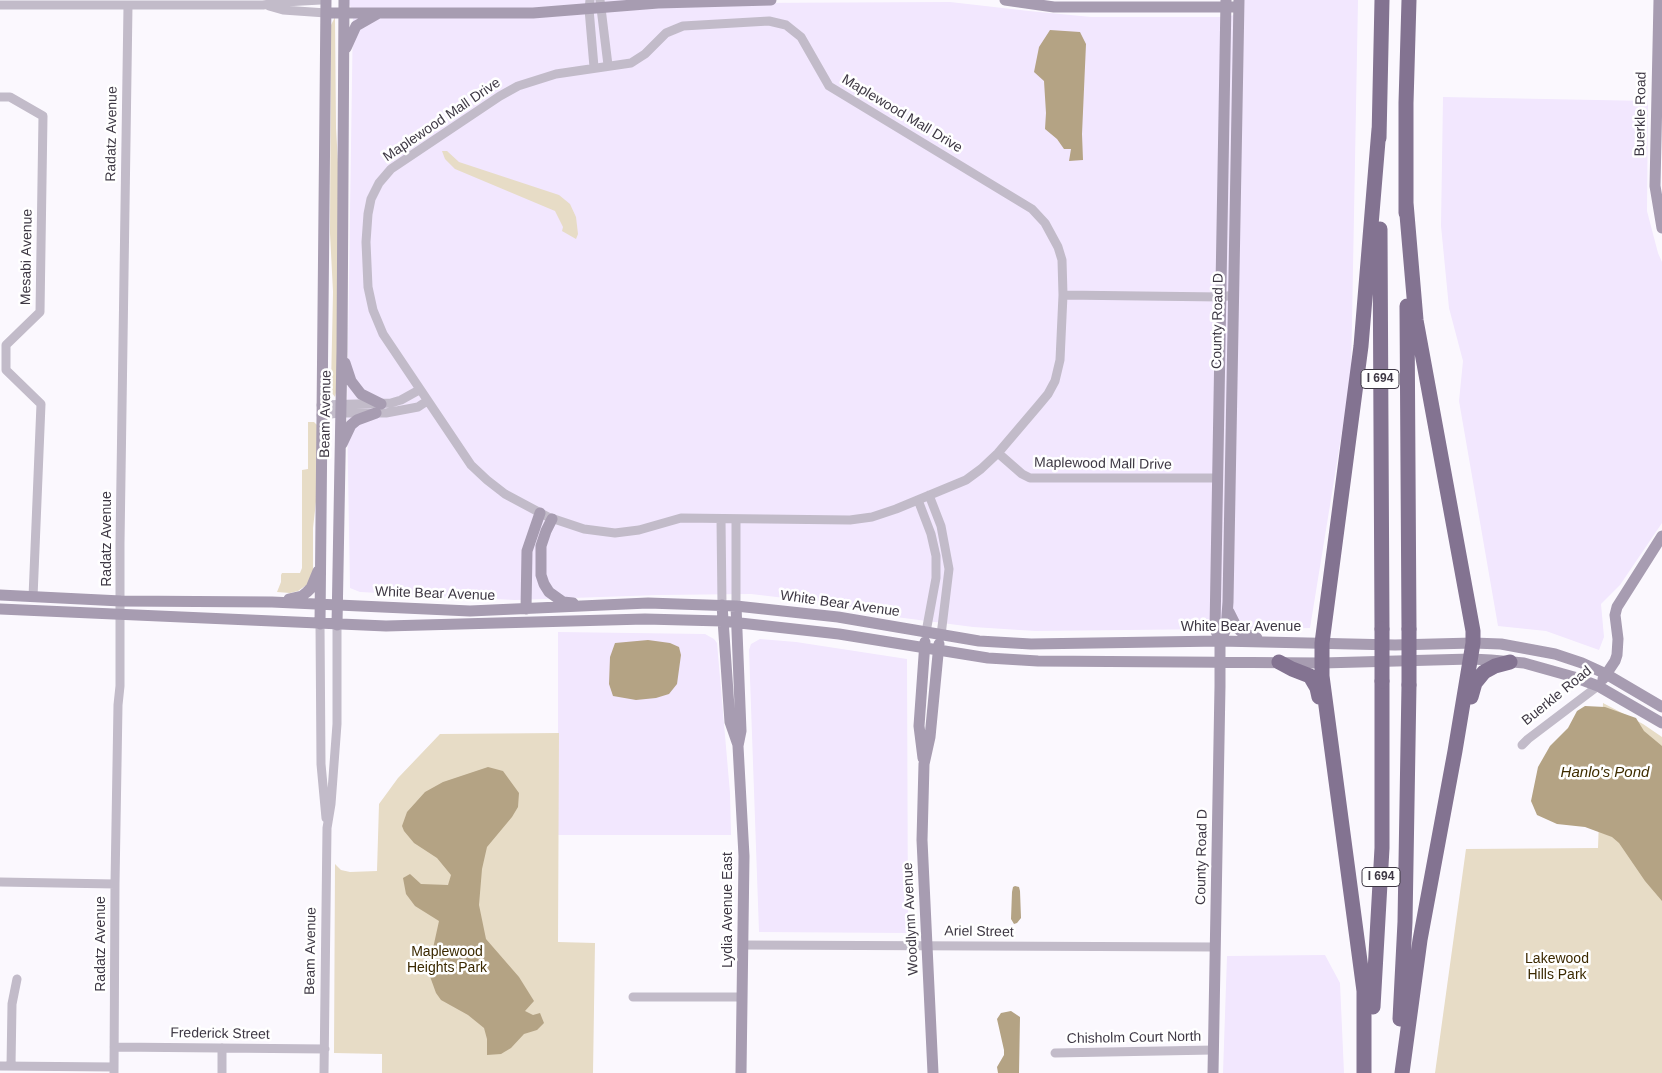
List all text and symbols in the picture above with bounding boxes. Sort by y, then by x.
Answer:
street label: Maplewood Mall Drive [839,71,965,157]
street label: Buerkle Road [1632,71,1650,157]
street label: Maplewood Mall Drive [380,75,504,165]
street label: Radatz Avenue [103,86,121,182]
street label: Mesabi Avenue [18,209,36,305]
street label: County Road D [1209,273,1227,369]
road number: I 694 [1361,369,1399,388]
street label: Beam Avenue [317,370,335,458]
street label: Maplewood Mall Drive [1034,454,1172,474]
street label: Radatz Avenue [99,491,115,587]
street label: White Bear Avenue [375,584,495,604]
street label: White Bear Avenue [779,587,901,621]
street label: White Bear Avenue [1181,619,1301,635]
street label: Buerkle Road [1519,663,1595,729]
water label: Hanlo's Pond [1561,764,1649,782]
street label: County Road D [1193,809,1211,905]
street label: Lydia Avenue East [720,852,736,968]
street label: Woodlynn Avenue [900,862,922,976]
road number: I 694 [1362,868,1400,886]
street label: Radatz Avenue [93,896,109,992]
street label: Beam Avenue [302,907,320,995]
street label: Ariel Street [944,923,1014,941]
park label: Maplewood Heights Park [407,944,487,976]
park label: Lakewood Hills Park [1525,951,1589,984]
street label: Frederick Street [170,1025,270,1043]
street label: Chisholm Court North [1067,1028,1201,1048]

